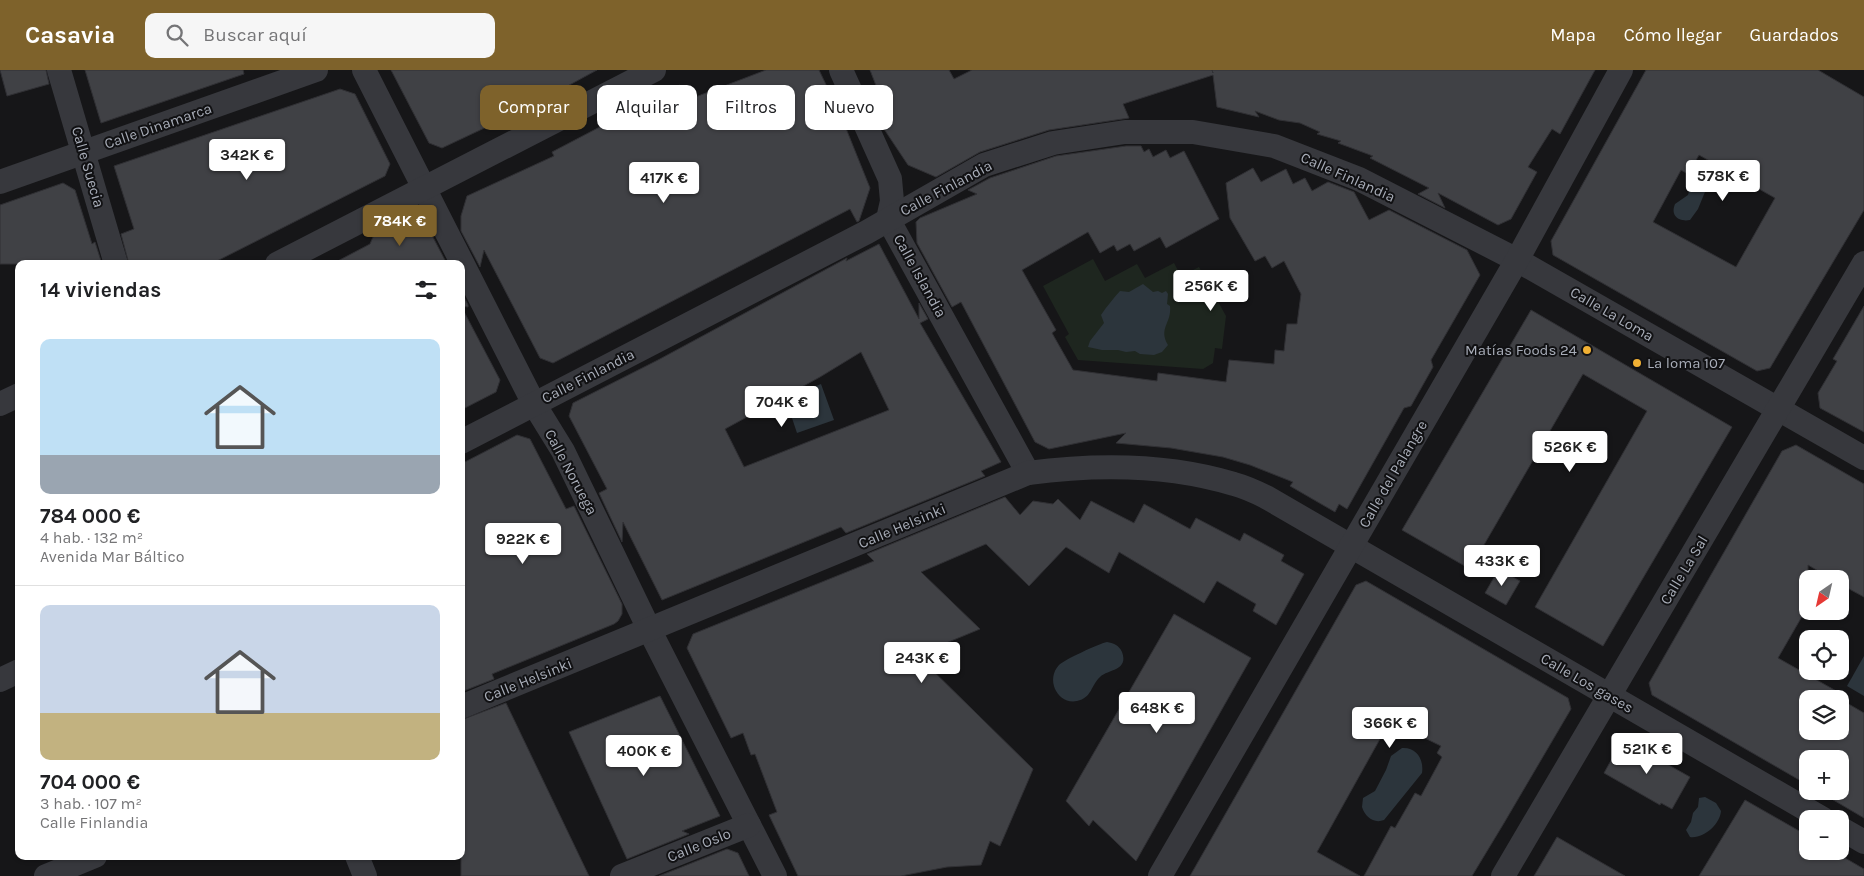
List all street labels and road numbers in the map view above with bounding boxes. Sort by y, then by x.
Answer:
street label: Calle Dinamarca [102,99,214,153]
street label: Calle Suecia [68,124,108,210]
street label: Calle Finlandia [1298,148,1398,206]
street label: Calle Finlandia [897,156,995,220]
street label: Calle Islandia [890,231,950,321]
street label: Calle La Loma [1567,283,1657,345]
street label: Calle Finlandia [539,345,637,407]
street label: Calle del Palangre [1355,417,1431,531]
street label: Calle Noruega [541,426,601,518]
street label: Calle Helsinki [856,499,948,553]
street label: Calle La Sal [1656,532,1712,608]
street label: Calle Los gases [1537,649,1637,717]
street label: Calle Helsinki [481,654,575,706]
street label: Calle Oslo [665,824,733,866]

